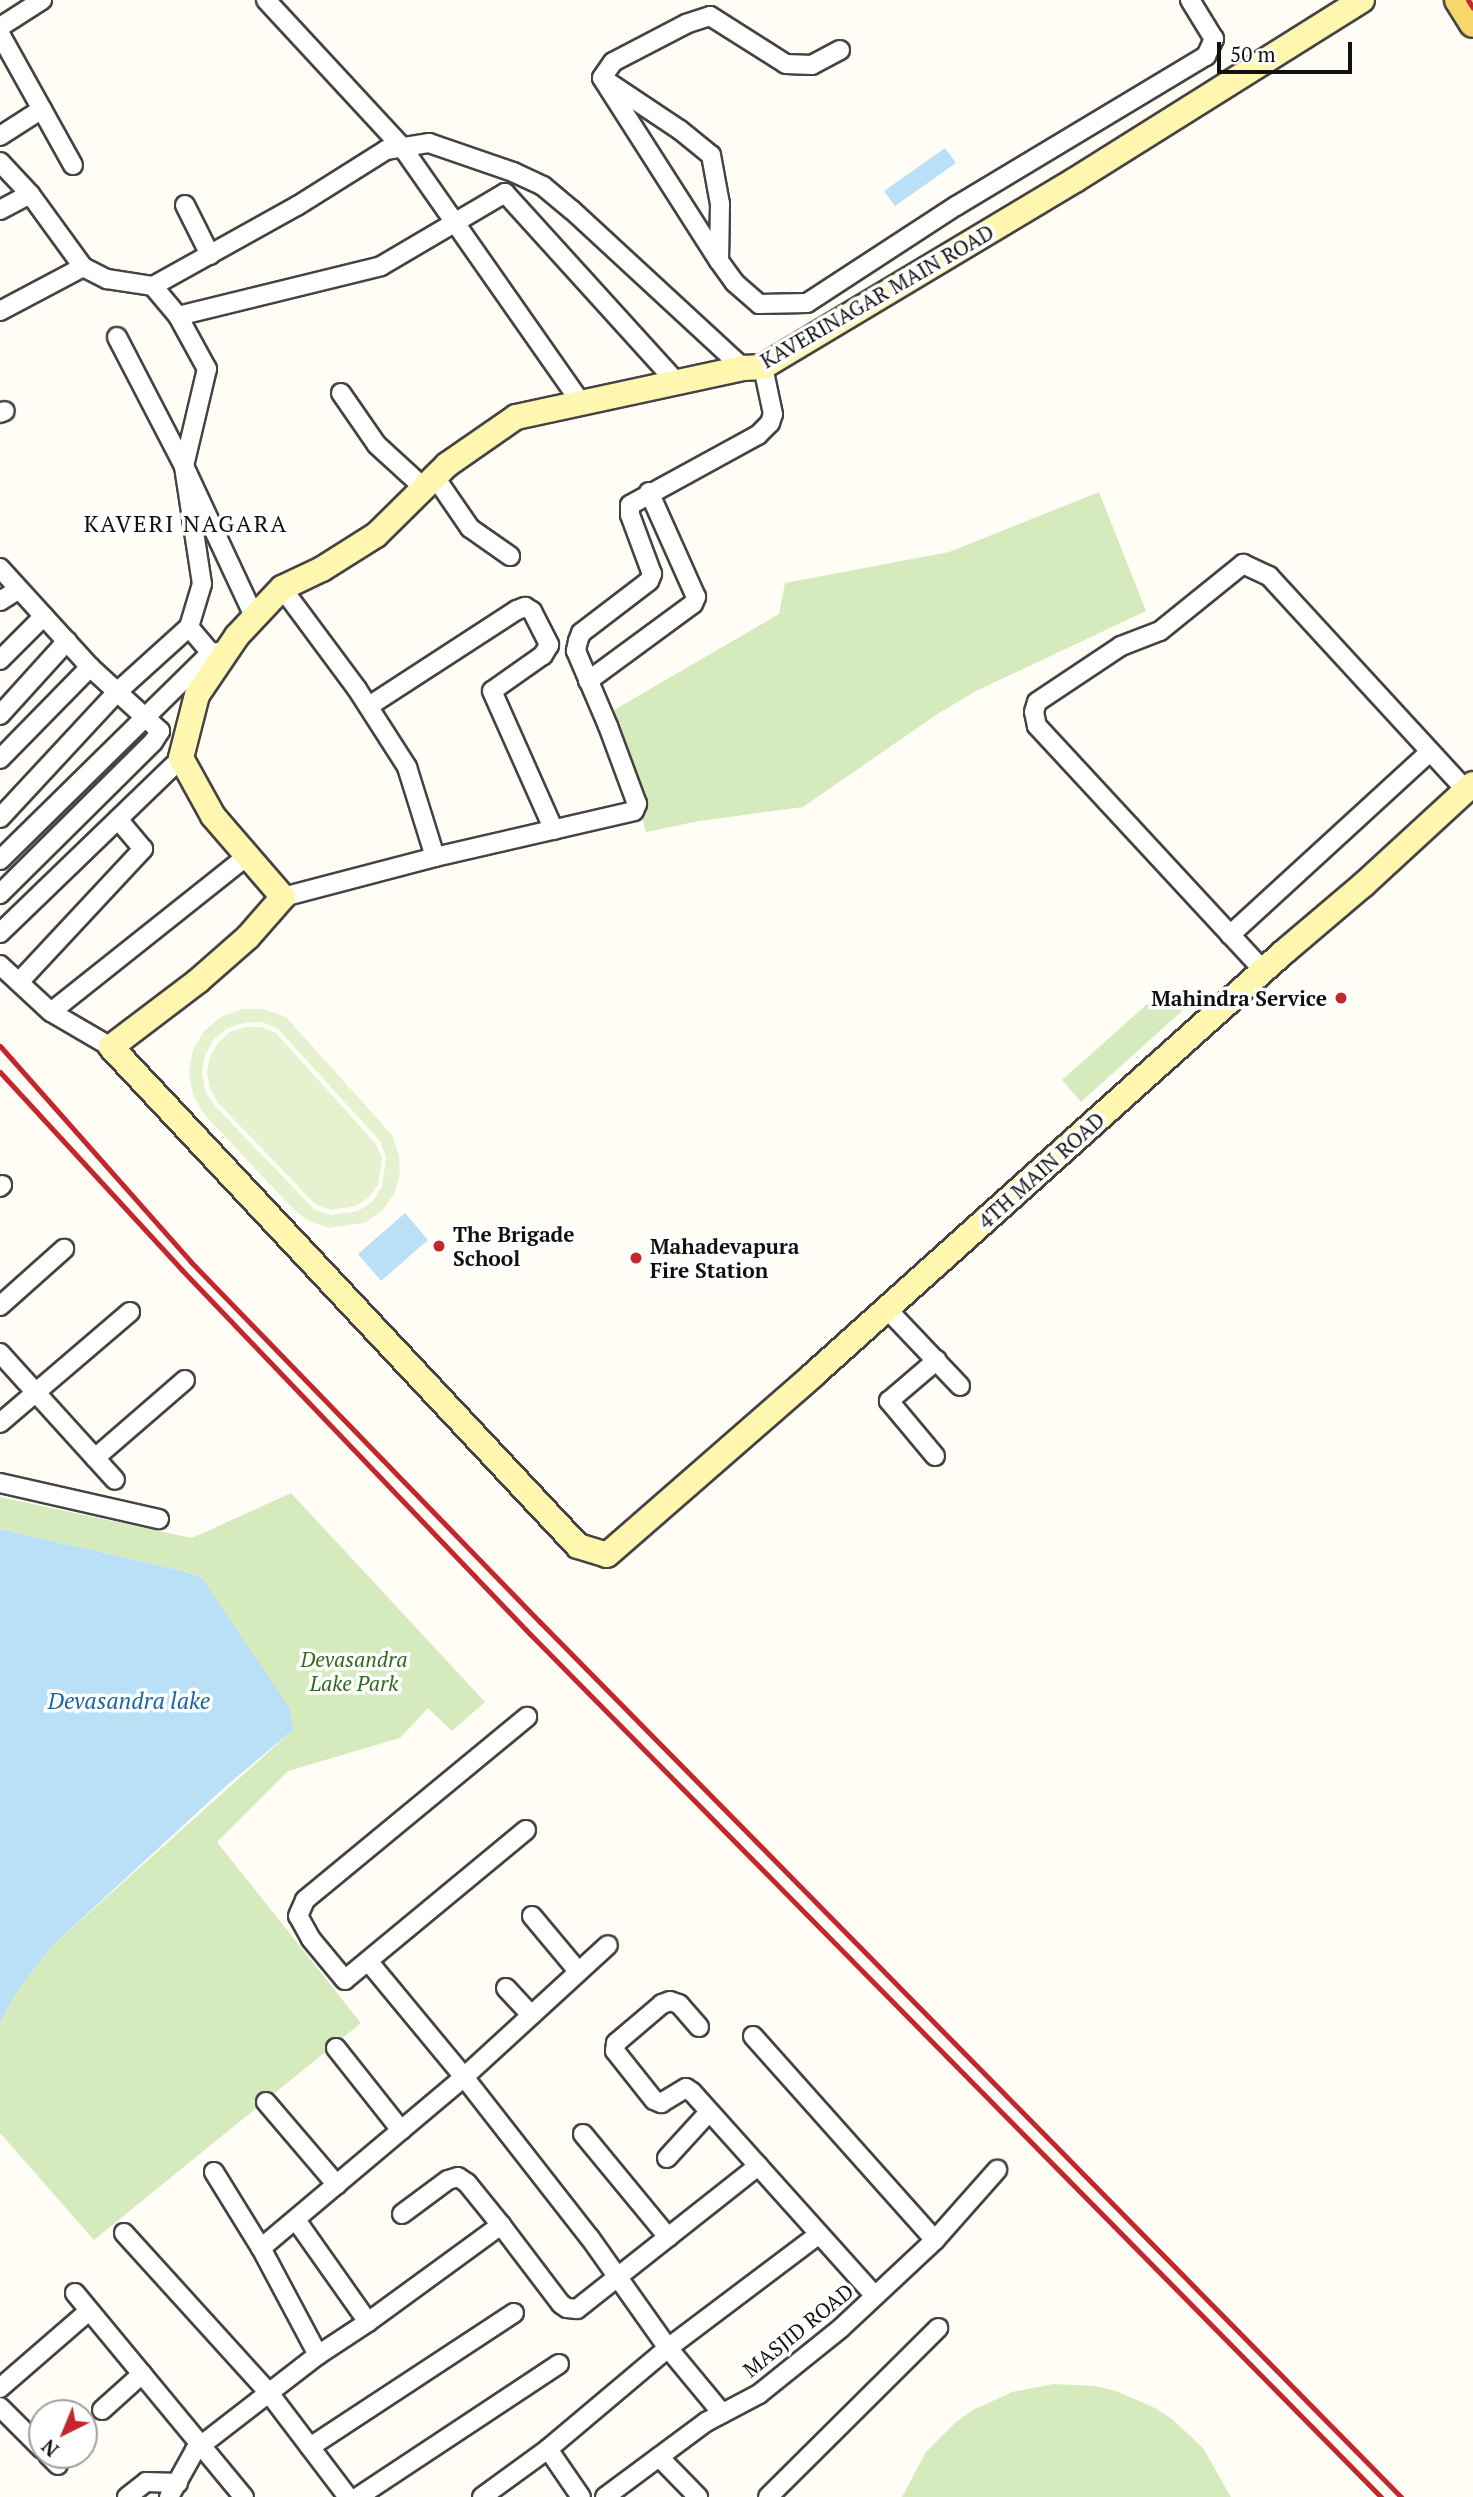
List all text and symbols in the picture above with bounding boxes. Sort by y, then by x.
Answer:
scale bar [1221,28,1356,72]
text: 50 m [1230,40,1276,68]
street label: KAVERINAGAR MAIN ROAD [756,219,998,373]
district label: KAVERI NAGARA [85,510,287,538]
place label: Mahindra Service [1151,985,1327,1011]
marker: Mahindra Service [1333,990,1349,1006]
street label: 4TH MAIN ROAD [973,1107,1109,1233]
place label: The Brigade School [453,1221,574,1271]
place label: Mahadevapura Fire Station [650,1233,799,1283]
marker: The Brigade School [431,1238,447,1254]
marker: Mahadevapura Fire Station [628,1250,644,1266]
park label: Devasandra Lake Park [301,1646,407,1696]
water label: Devasandra lake [48,1687,210,1715]
street label: MASJID ROAD [738,2278,858,2382]
north arrow [28,2399,98,2469]
text: N [36,2434,63,2462]

